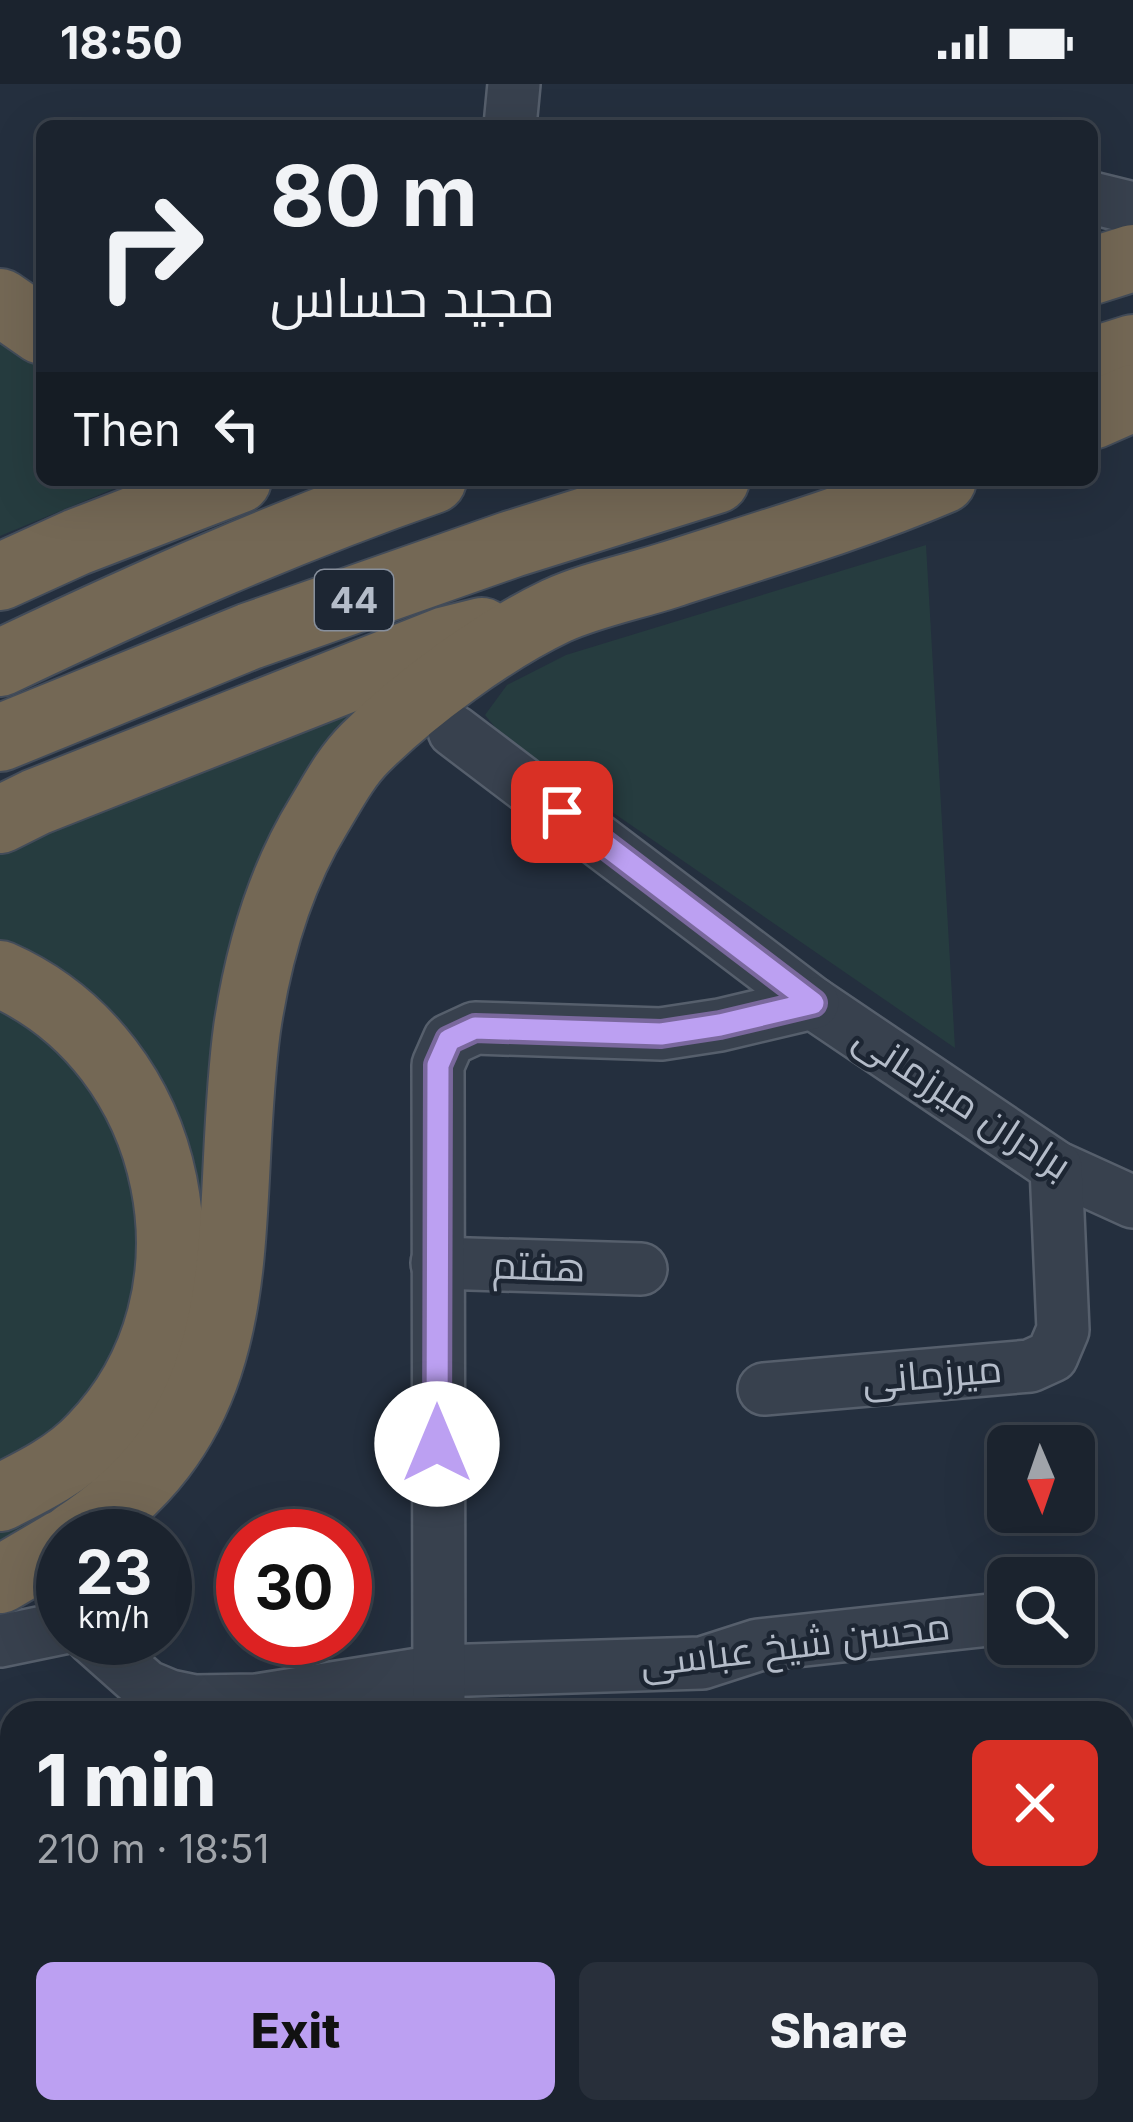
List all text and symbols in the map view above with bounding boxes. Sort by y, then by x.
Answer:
text: 18:50 [60,15,183,70]
text: 80 m [270,145,478,246]
icon: right [72,168,228,324]
text: مجید حساس [270,265,555,330]
icon: left [204,396,270,462]
text: Then [72,402,180,457]
road number: 44 [315,570,393,630]
pin [511,761,613,863]
icon: arrive [529,779,595,845]
street label: برادران میرزمانی [846,1013,1080,1189]
street label: هفتم [492,1240,586,1295]
street label: میرزمانی [860,1344,1004,1404]
position arrow [374,1381,500,1507]
north arrow [987,1425,1095,1533]
map controls [987,1425,1095,1665]
speed limit sign: 30 [216,1509,372,1665]
text: 23 [76,1536,152,1608]
button: search [987,1557,1095,1665]
text: km/h [78,1599,150,1635]
street label: محسن شیخ عباسی [637,1601,953,1690]
text: 1 min [36,1736,216,1823]
button: close [972,1740,1098,1866]
text: 210 m · 18:51 [36,1825,269,1872]
button: Exit [36,1962,555,2100]
button: Share [579,1962,1098,2100]

